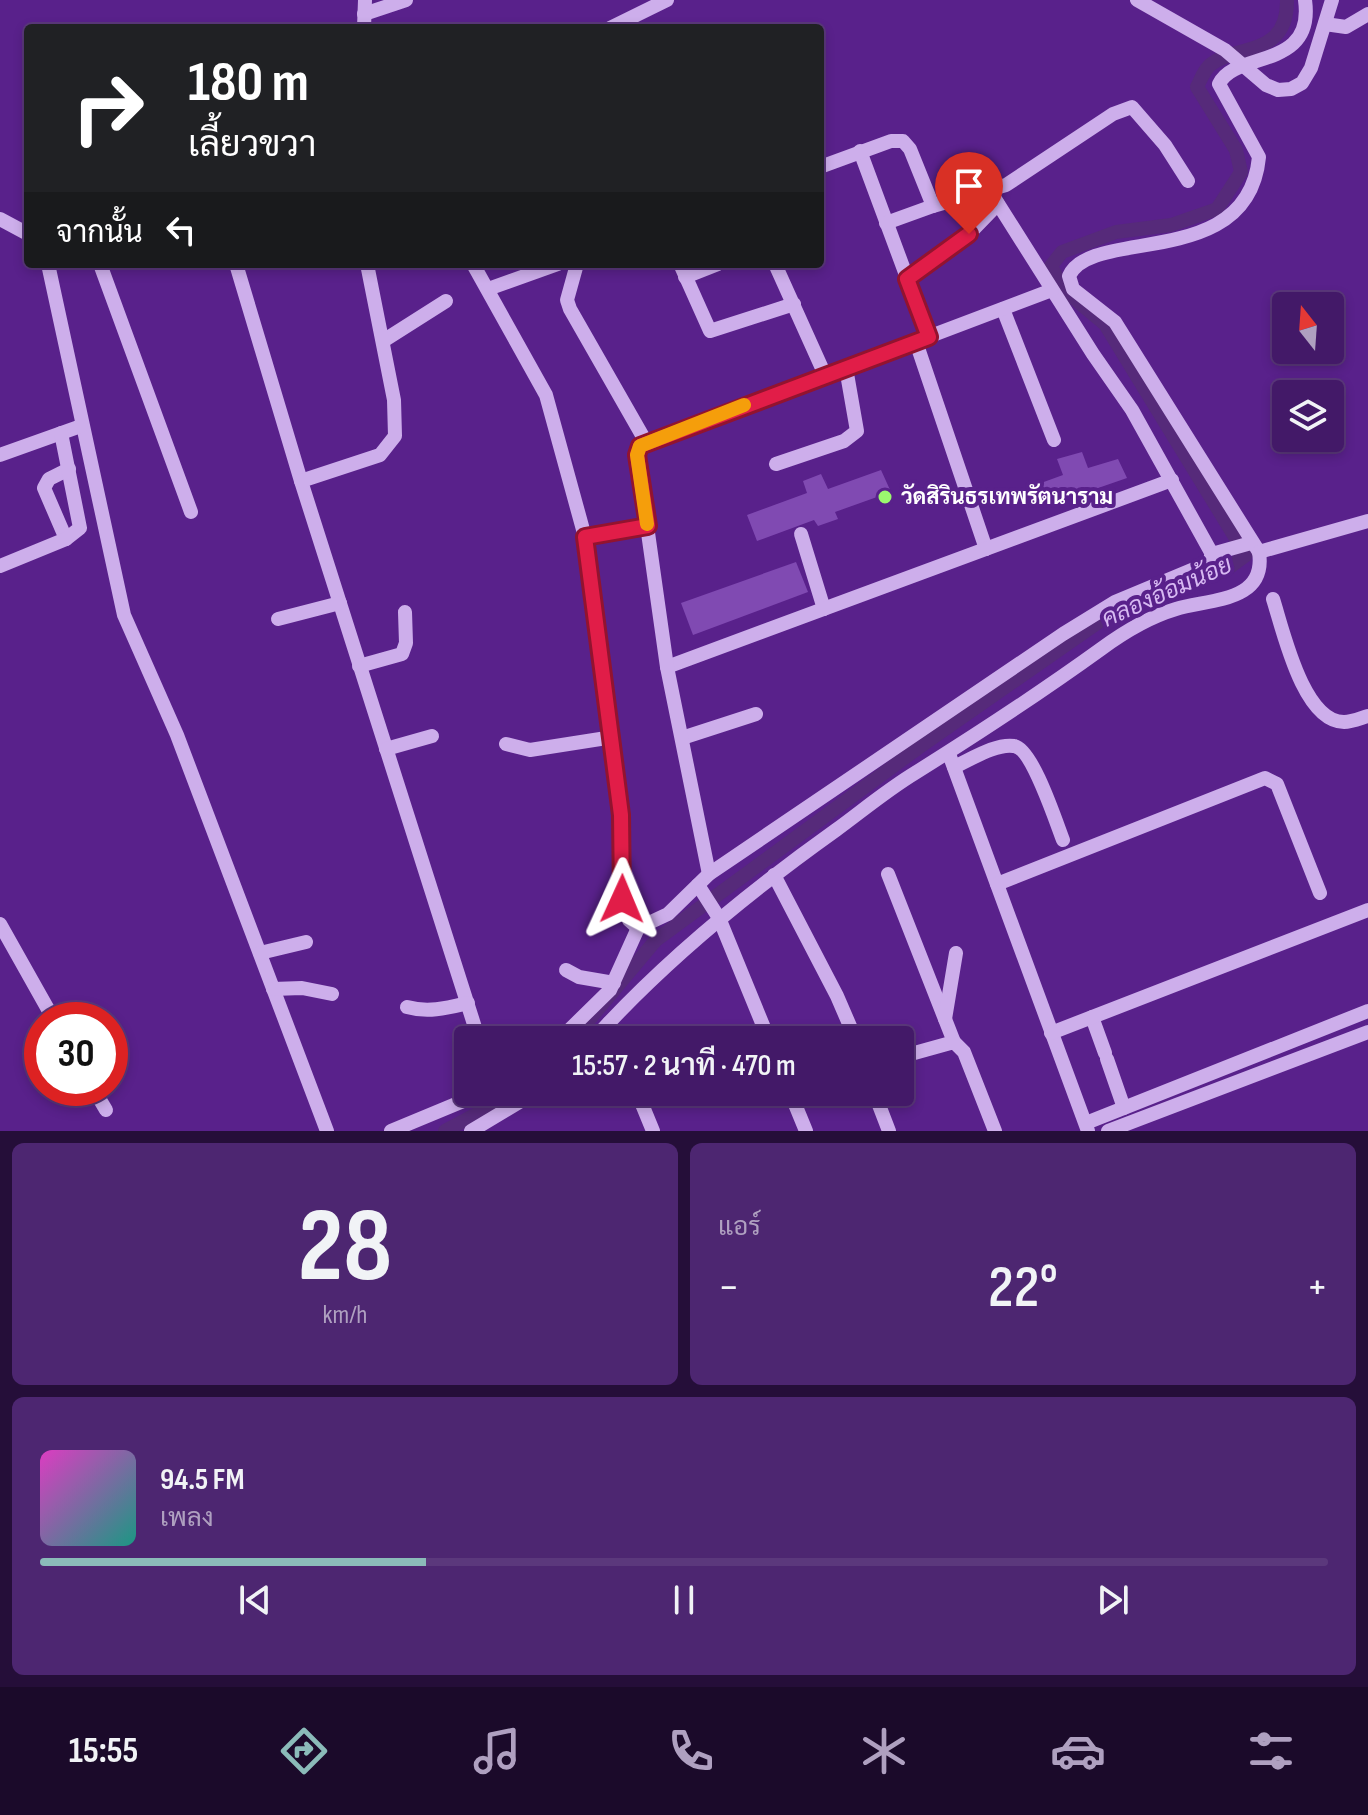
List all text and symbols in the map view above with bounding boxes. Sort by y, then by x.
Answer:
text: 180 m [188,50,309,117]
icon: right [56,56,160,160]
text: เลี้ยวขวา [188,124,316,167]
pin [935,152,1003,234]
icon: arrive [947,164,991,208]
icon: left [159,208,203,252]
text: จากนั้น [56,215,143,251]
north arrow [1272,292,1344,364]
map controls [1272,292,1344,452]
button: layers [1272,380,1344,452]
place label: วัดสิรินธรเทพรัตนาราม [901,483,1113,511]
marker: วัดสิรินธรเทพรัตนาราม [876,488,894,506]
water label: คลองอ้อมน้อย [1097,550,1237,634]
position arrow [580,857,664,941]
speed limit sign: 30 [24,1002,128,1106]
text: 15:57 · 2 นาที · 470 m [572,1048,796,1084]
text: 28 [298,1185,392,1310]
text: แอร์ [718,1212,761,1243]
text: 22° [988,1252,1058,1324]
text: − [718,1261,740,1314]
text: + [1306,1261,1328,1314]
text: km/h [323,1300,367,1331]
text: 94.5 FM [160,1462,244,1498]
text: เพลง [160,1503,214,1534]
icon: previous [233,1578,277,1622]
icon: pause [662,1578,706,1622]
icon: next [1091,1578,1135,1622]
icon: directions [276,1723,332,1779]
icon: music [469,1723,525,1779]
icon: phone [663,1723,719,1779]
icon: climate [856,1723,912,1779]
icon: car [1050,1723,1106,1779]
icon: filters [1243,1723,1299,1779]
text: 15:55 [69,1730,138,1773]

